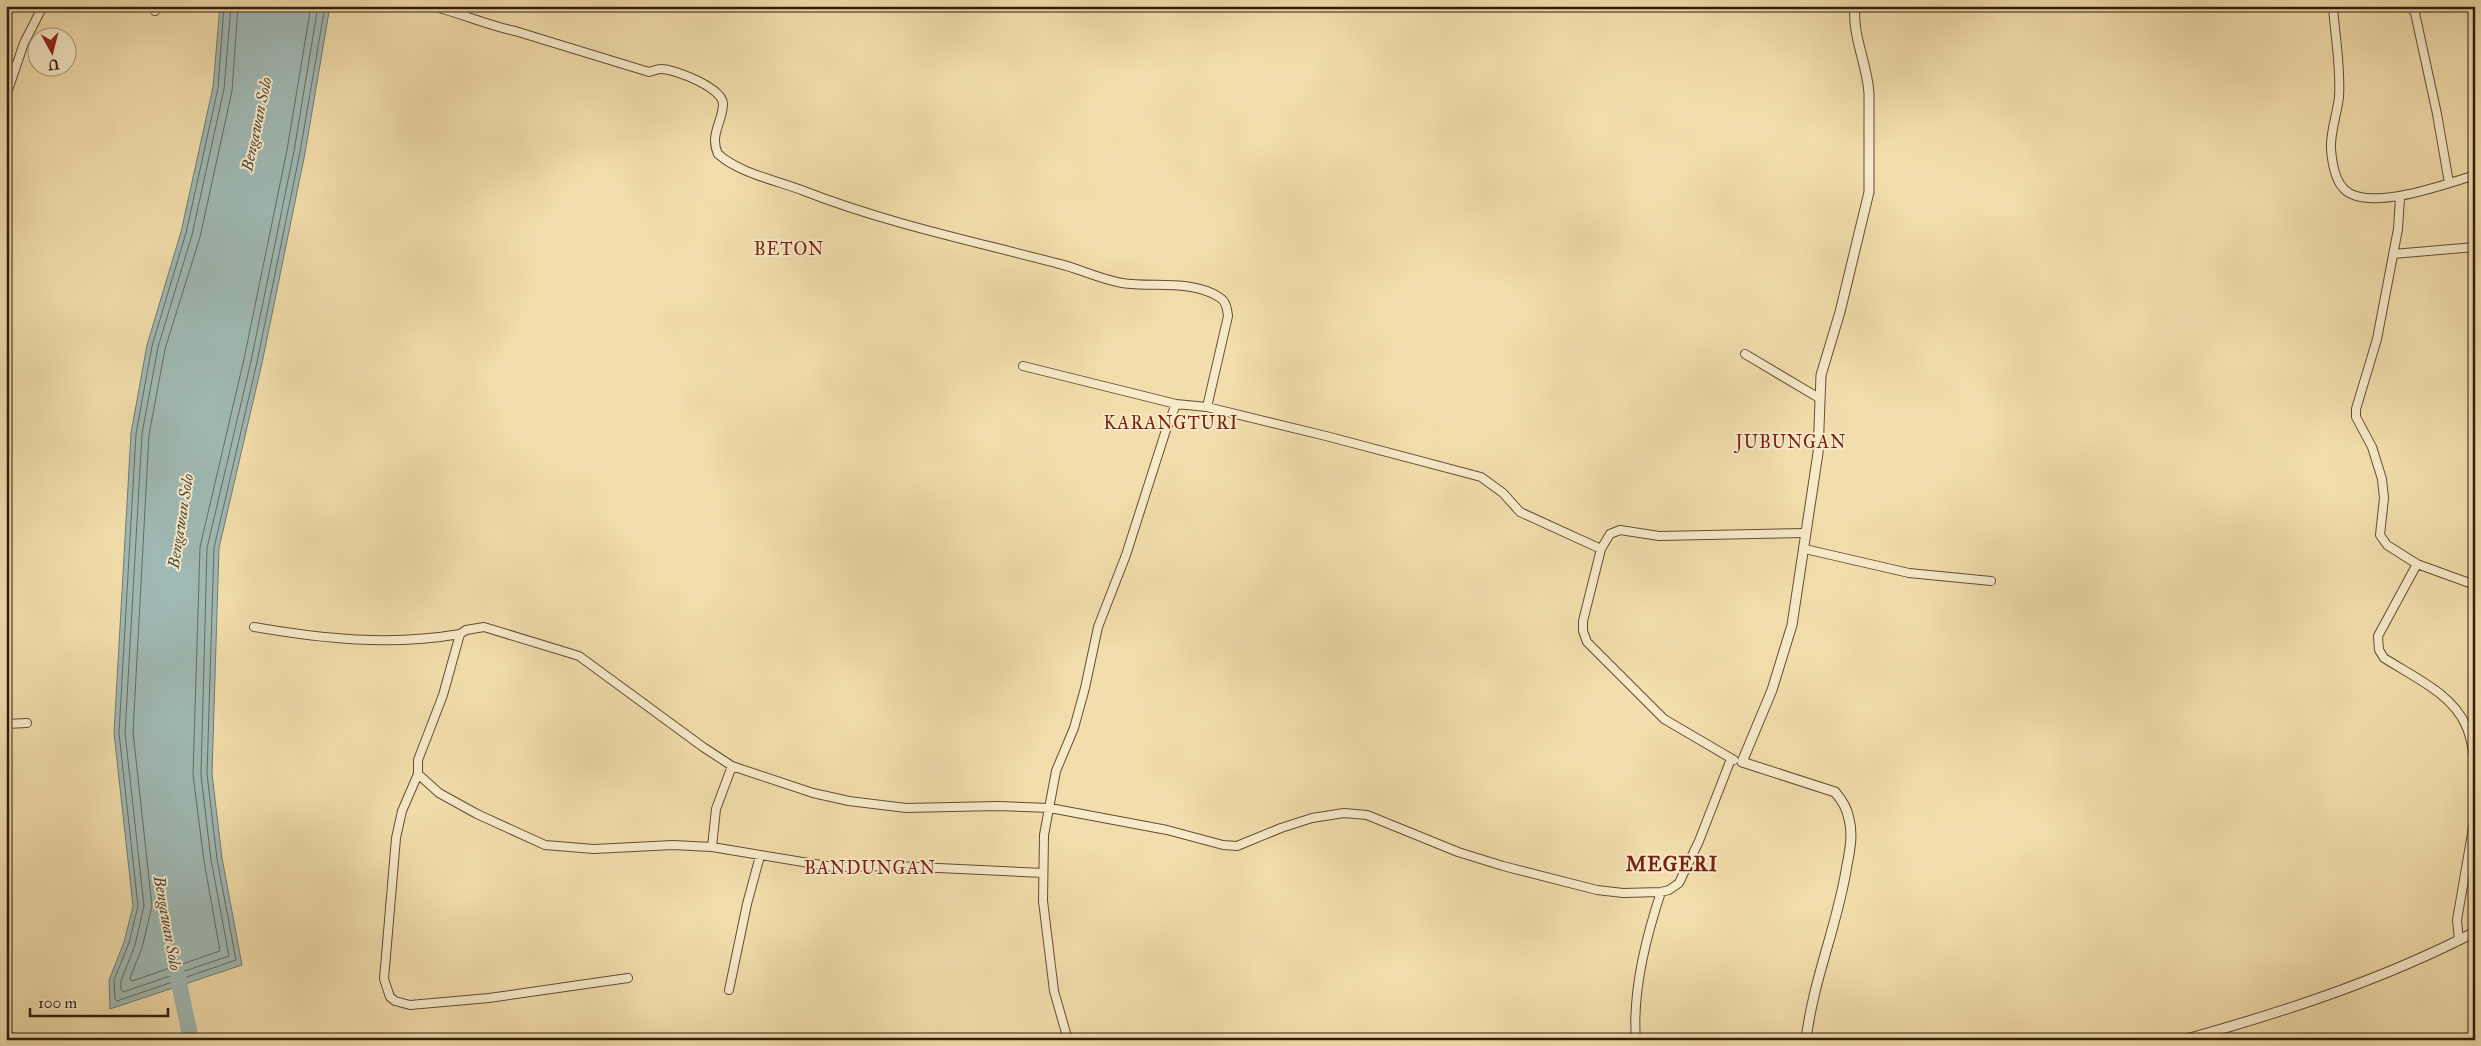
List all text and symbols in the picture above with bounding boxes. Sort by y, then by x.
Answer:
north arrow [28,28,78,78]
text: U [46,55,60,74]
water label: Bengawan Solo [237,75,276,174]
district label: BETON [754,238,824,260]
district label: KARANGTURI [1104,412,1238,434]
district label: JUBUNGAN [1733,431,1847,454]
water label: Bengawan Solo [163,472,197,571]
district label: MEGERI [1626,852,1718,876]
district label: BANDUNGAN [804,857,936,879]
water label: Bengawan Solo [150,873,185,972]
scale bar [30,986,168,1018]
text: 100 m [38,994,78,1012]

